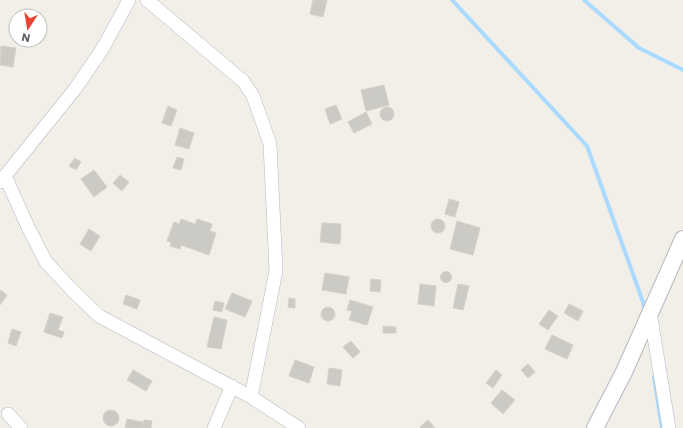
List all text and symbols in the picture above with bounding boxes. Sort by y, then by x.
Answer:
north arrow [8,8,48,48]
text: N [20,29,32,46]

